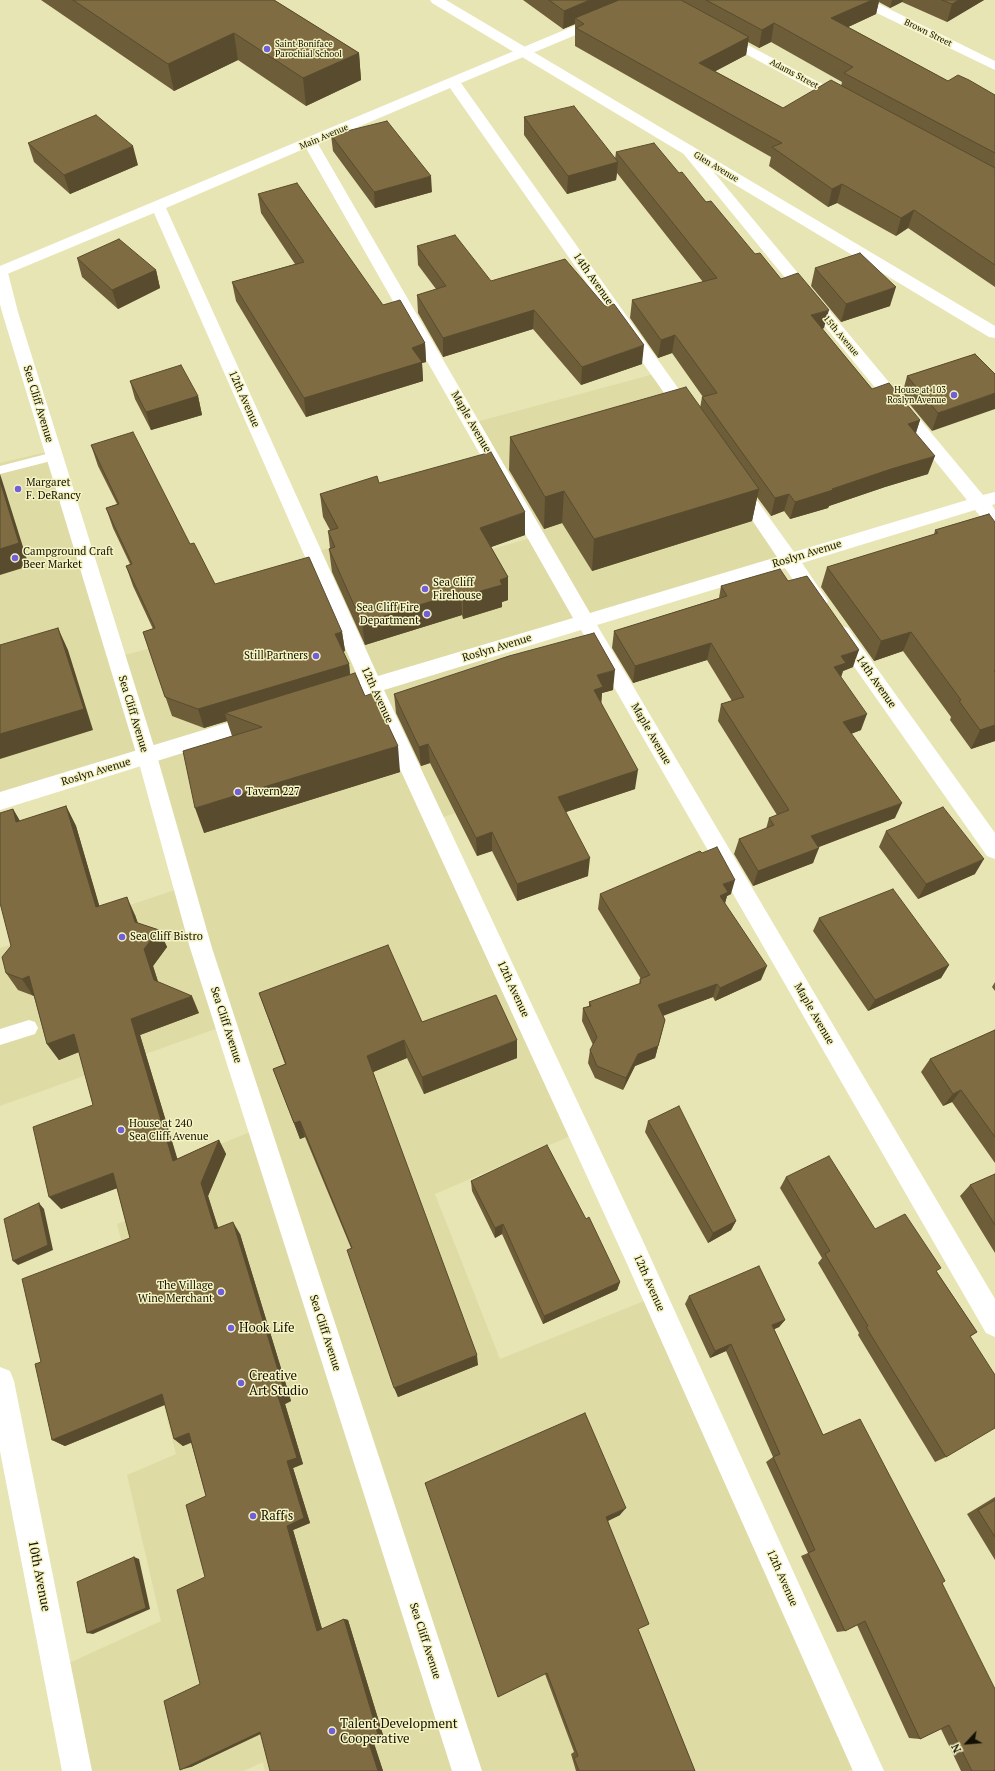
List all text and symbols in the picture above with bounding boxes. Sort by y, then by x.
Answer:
street label: Brown Street [902,17,954,49]
place label: Saint Boniface Parochial School [275,39,342,60]
marker: Saint Boniface Parochial School [262,44,272,54]
street label: Adams Street [768,57,820,91]
street label: Main Avenue [298,122,350,152]
street label: Glen Avenue [692,149,740,185]
street label: 14th Avenue [570,250,616,308]
street label: 15th Avenue [821,313,861,359]
street label: Sea Cliff Avenue [20,364,56,444]
street label: 12th Avenue [226,368,262,430]
place label: House at 103 Roslyn Avenue [887,385,946,406]
street label: Maple Avenue [448,389,494,455]
marker: House at 103 Roslyn Avenue [949,390,959,400]
place label: Margaret F. DeRancy [26,476,81,502]
marker: Margaret F. DeRancy [13,484,23,494]
street label: Roslyn Avenue [771,537,843,571]
place label: Campground Craft Beer Market [23,545,114,571]
marker: Campground Craft Beer Market [10,553,20,563]
place label: Sea Cliff Firehouse [433,576,481,602]
marker: Sea Cliff Firehouse [420,584,430,594]
place label: Sea Cliff Fire Department [356,601,419,627]
marker: Sea Cliff Fire Department [422,609,432,619]
street label: Roslyn Avenue [461,631,533,665]
place label: Still Partners [244,649,308,663]
marker: Still Partners [311,651,321,661]
street label: 14th Avenue [853,653,899,711]
street label: 12th Avenue [358,665,396,725]
street label: Sea Cliff Avenue [115,674,151,754]
street label: Maple Avenue [628,701,674,767]
street label: Roslyn Avenue [60,755,132,789]
place label: Tavern 227 [246,785,300,799]
marker: Tavern 227 [233,787,243,797]
place label: Sea Cliff Bistro [130,930,203,944]
marker: Sea Cliff Bistro [117,932,127,942]
street label: 12th Avenue [494,959,532,1019]
street label: Maple Avenue [791,981,837,1047]
street label: Sea Cliff Avenue [207,985,245,1065]
place label: House at 240 Sea Cliff Avenue [129,1117,209,1143]
marker: House at 240 Sea Cliff Avenue [116,1125,126,1135]
street label: 12th Avenue [631,1252,667,1314]
place label: The Village Wine Merchant [138,1279,213,1305]
marker: The Village Wine Merchant [216,1287,226,1297]
street label: Sea Cliff Avenue [306,1293,344,1373]
place label: Hook Life [239,1320,295,1336]
marker: Hook Life [226,1323,236,1333]
place label: Creative Art Studio [249,1368,308,1399]
marker: Creative Art Studio [236,1378,246,1388]
place label: Raff's [261,1508,293,1524]
marker: Raff's [248,1511,258,1521]
street label: 10th Avenue [24,1539,54,1613]
street label: 12th Avenue [764,1547,800,1609]
street label: Sea Cliff Avenue [406,1601,444,1681]
place label: Talent Development Cooperative [340,1716,458,1747]
north arrow [947,1723,987,1763]
marker: Talent Development Cooperative [327,1726,337,1736]
text: N [948,1741,964,1755]

